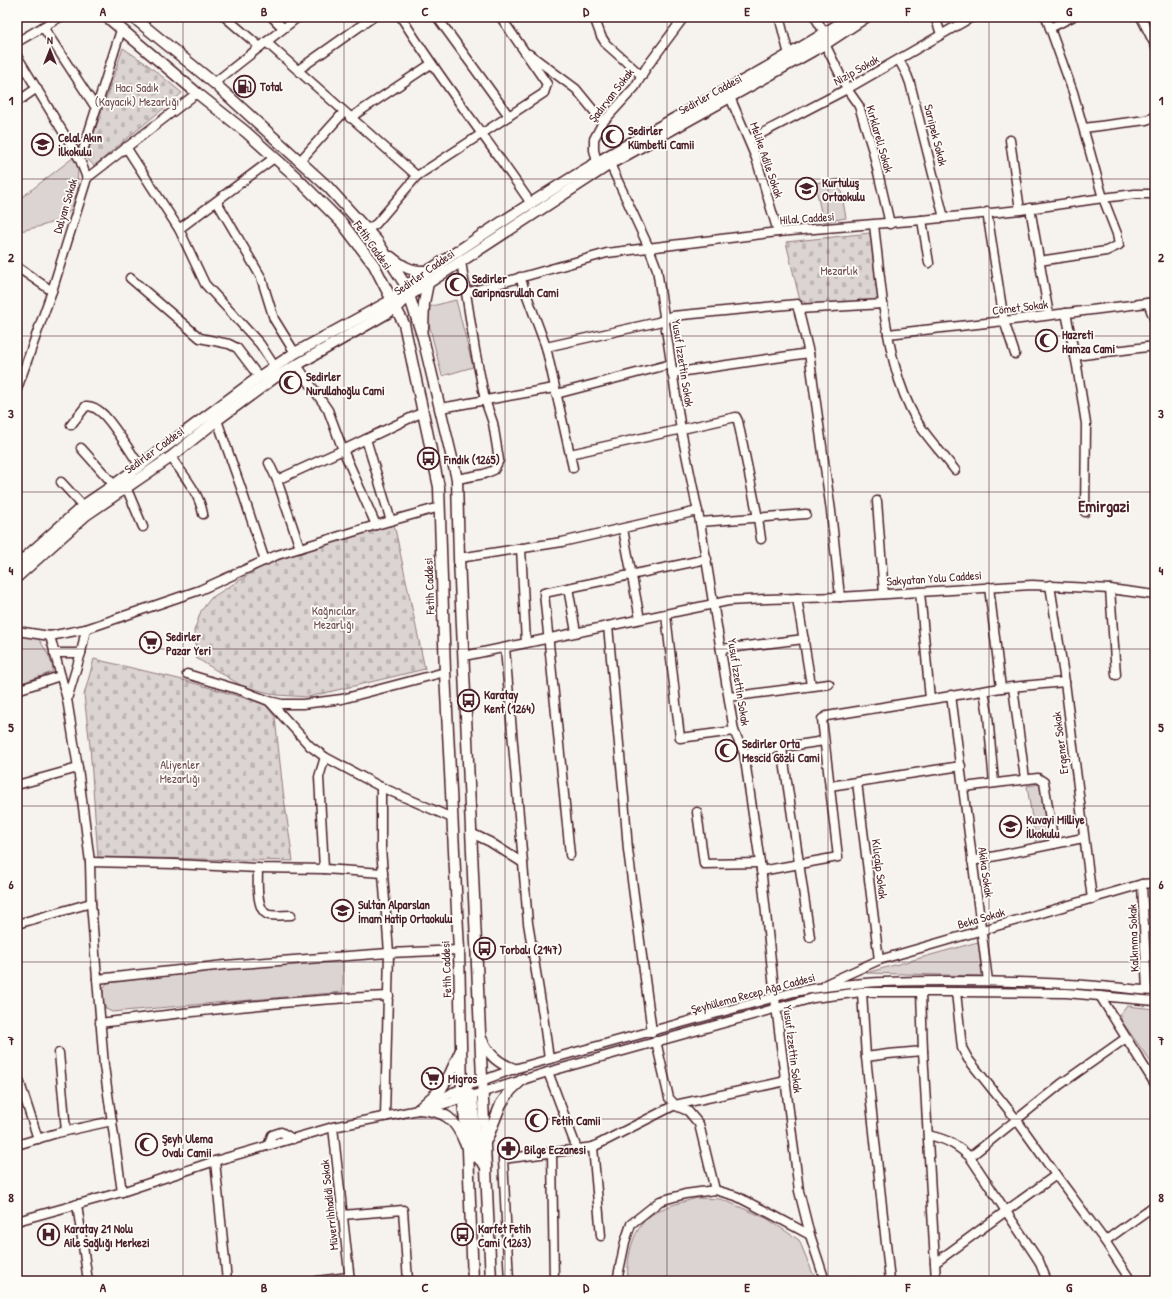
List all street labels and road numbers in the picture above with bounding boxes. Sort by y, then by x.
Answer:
street label: Nizip Sokak [830,50,882,90]
street label: Şadırvan Sokak [584,64,638,126]
street label: Sedirler Caddesi [675,70,745,118]
street label: Sarıipek Sokak [920,102,952,168]
street label: Kırklareli Sokak [862,103,898,175]
street label: Melike Adile Sokak [746,120,788,200]
street label: Dalyan Sokak [49,176,81,236]
street label: Hilal Caddesi [779,208,835,228]
street label: Fetih Caddesi [349,216,396,273]
street label: Sedirler Caddesi [390,245,458,299]
street label: Cömet Sokak [991,295,1049,319]
street label: Yusuf İzzettin Sokak [668,318,698,408]
street label: Sedirler Caddesi [121,422,187,478]
street label: Fetih Caddesi [420,557,439,616]
street label: Sakyatan Yolu Caddesi [886,566,982,590]
street label: Yusuf İzzettin Sokak [724,637,754,727]
street label: Ergener Sokak [1048,711,1072,775]
street label: Kılıçalp Sokak [868,838,892,900]
street label: Akika Sokak [974,846,998,898]
street label: Beka Sokak [955,903,1007,933]
street label: Kalkınma Sokak [1123,904,1143,972]
street label: Fetih Caddesi [437,940,456,999]
street label: Şeyhülema Recep Ağa Caddesi [689,968,817,1018]
street label: Yusuf İzzettin Sokak [779,1004,807,1094]
street label: Müverrihhadidi Sokak [316,1159,342,1251]

